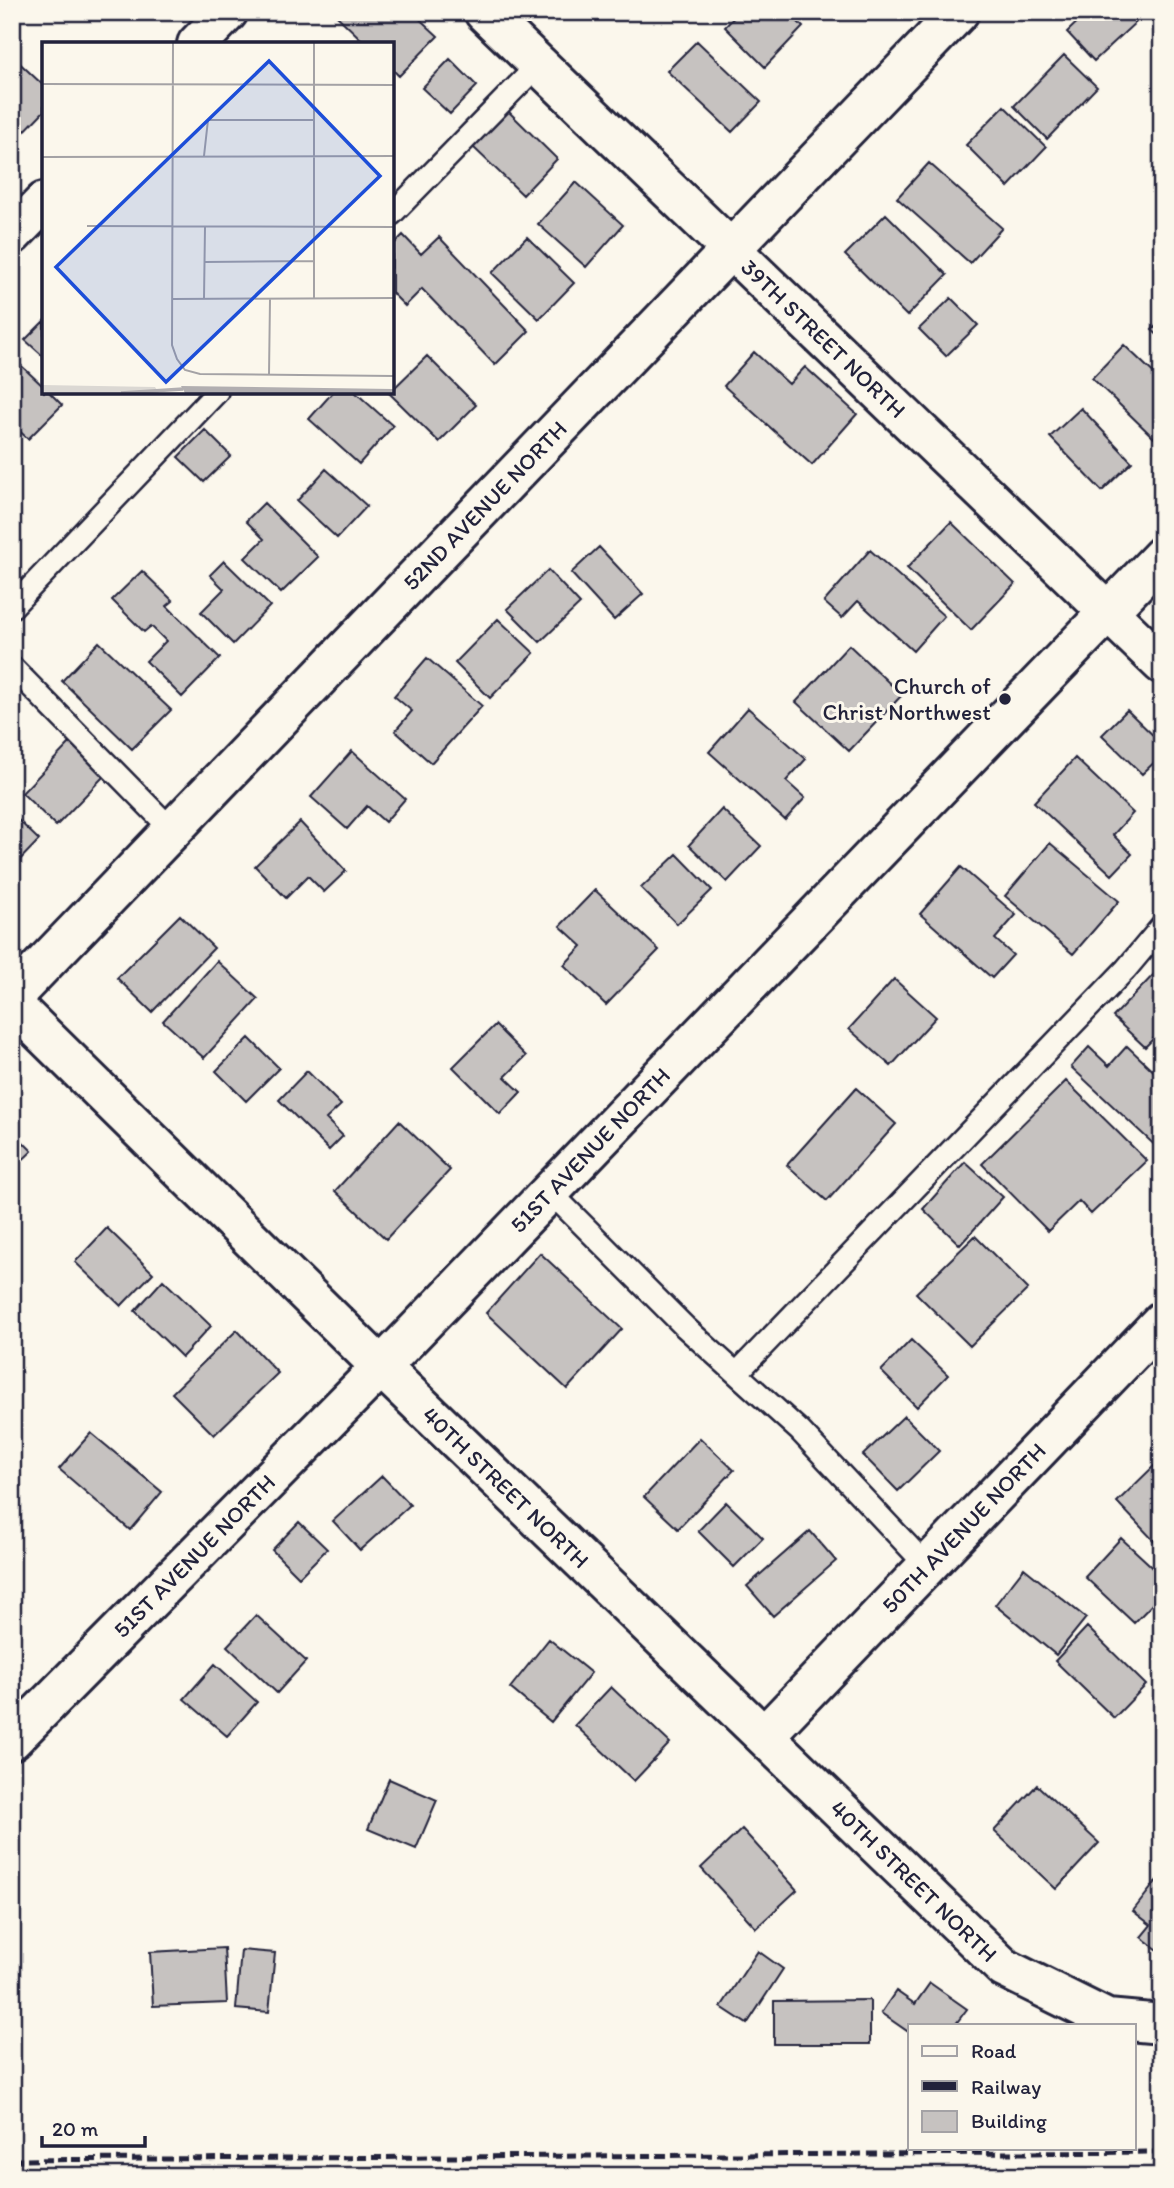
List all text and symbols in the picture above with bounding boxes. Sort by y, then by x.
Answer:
inset map [42,42,394,394]
street label: 39TH STREET NORTH [735,253,912,424]
street label: 52ND AVENUE NORTH [397,415,573,596]
place label: Church of Christ Northwest [822,672,991,726]
marker: Church of Christ Northwest [997,691,1013,707]
street label: 51ST AVENUE NORTH [504,1061,676,1238]
street label: 40TH STREET NORTH [417,1401,595,1574]
street label: 50TH AVENUE NORTH [876,1437,1052,1619]
street label: 51ST AVENUE NORTH [107,1468,281,1643]
street label: 40TH STREET NORTH [825,1794,1003,1968]
legend [908,2024,1136,2150]
text: Road [971,2038,1017,2063]
text: Railway [971,2074,1041,2099]
scale bar [42,2104,145,2148]
text: Building [971,2108,1047,2133]
text: 20 m [52,2116,99,2141]

